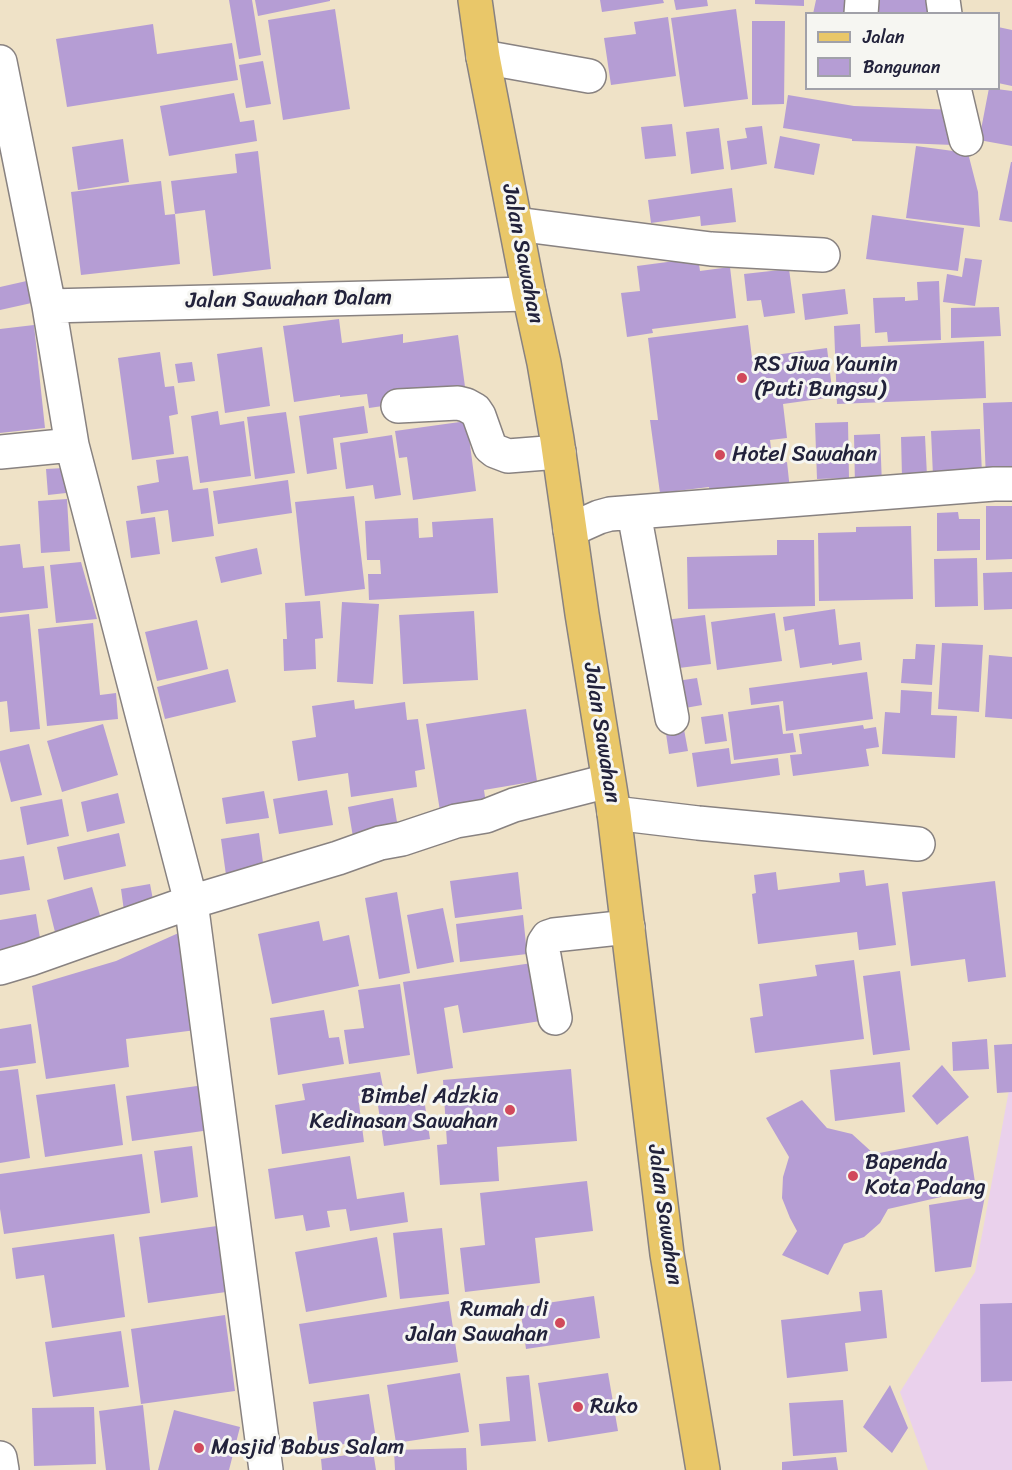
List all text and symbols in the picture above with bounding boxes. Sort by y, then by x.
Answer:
legend [805,12,1000,90]
text: Jalan [863,21,904,53]
text: Bangunan [863,51,940,83]
street label: Jalan Sawahan [496,182,548,326]
street label: Jalan Sawahan Dalam [186,285,392,315]
place label: RS Jiwa Yaunin (Puti Bungsu) [754,352,898,404]
marker: RS Jiwa Yaunin (Puti Bungsu) [735,371,749,385]
place label: Hotel Sawahan [732,442,877,468]
marker: Hotel Sawahan [713,448,727,462]
street label: Jalan Sawahan [577,661,625,805]
place label: Bimbel Adzkia Kedinasan Sawahan [309,1084,498,1136]
marker: Bimbel Adzkia Kedinasan Sawahan [503,1103,517,1117]
street label: Jalan Sawahan [641,1143,687,1287]
place label: Bapenda Kota Padang [865,1150,986,1202]
marker: Bapenda Kota Padang [846,1169,860,1183]
place label: Rumah di Jalan Sawahan [406,1297,548,1348]
marker: Rumah di Jalan Sawahan [553,1316,567,1330]
place label: Ruko [590,1394,638,1420]
marker: Ruko [571,1400,585,1414]
place label: Masjid Babus Salam [211,1435,404,1461]
marker: Masjid Babus Salam [192,1441,206,1455]

